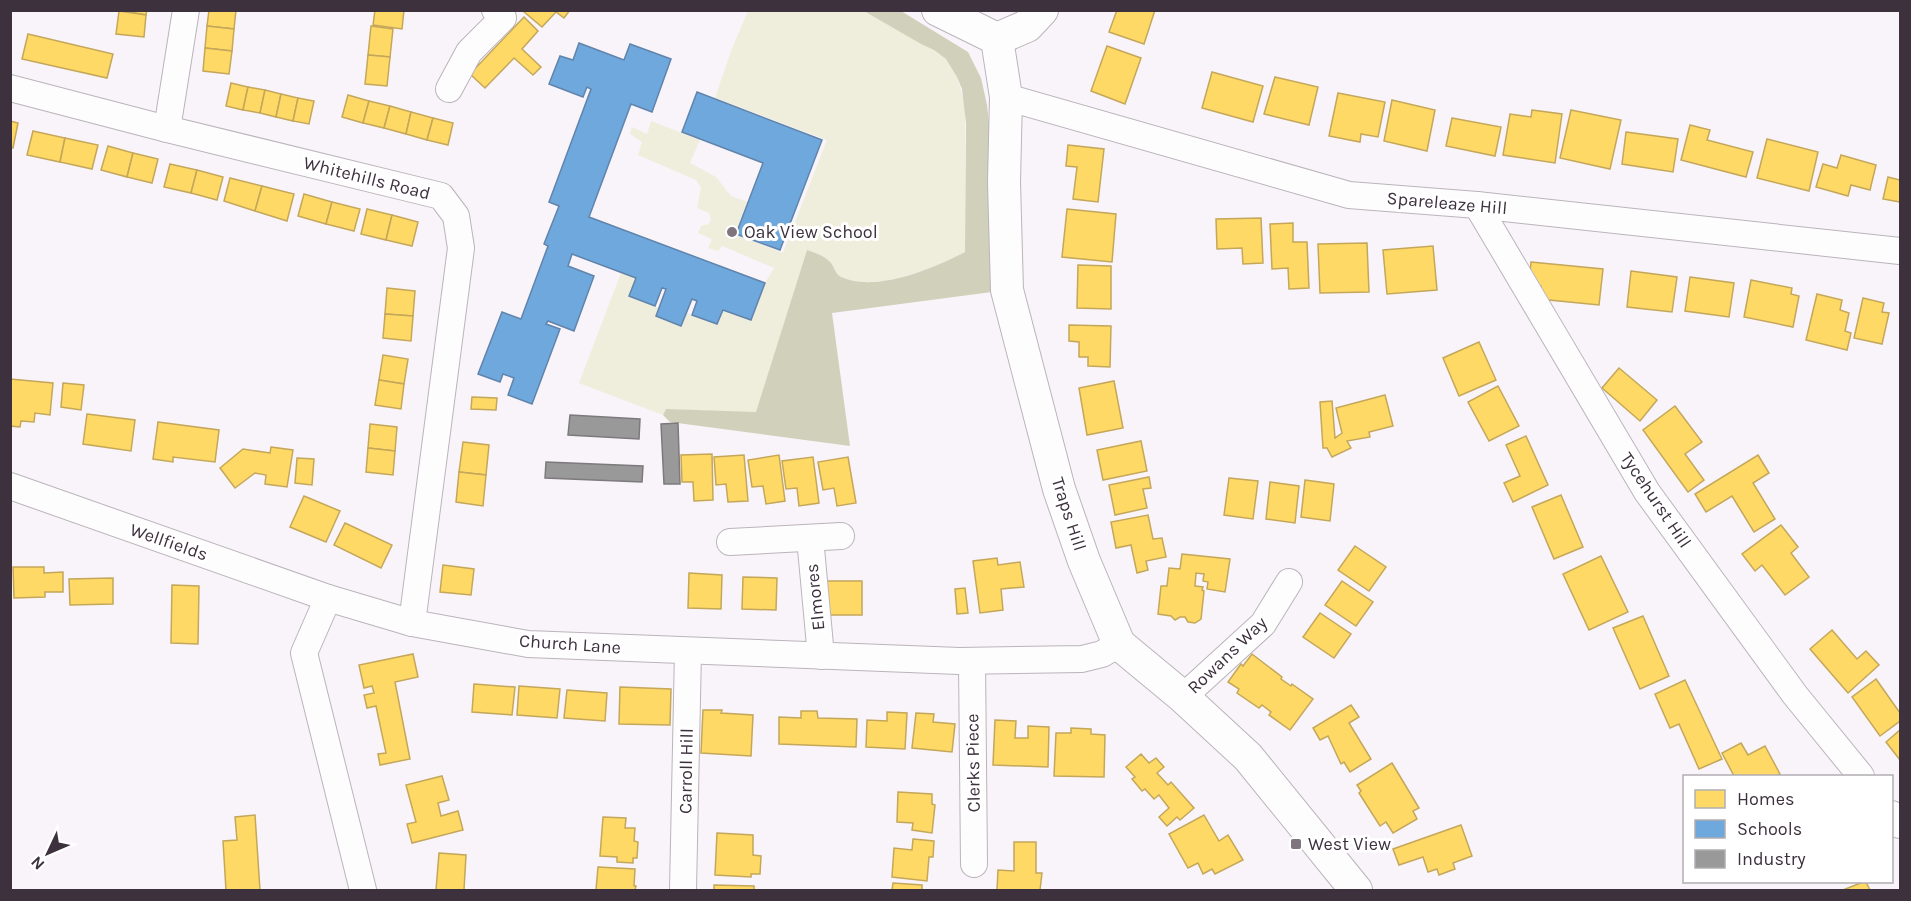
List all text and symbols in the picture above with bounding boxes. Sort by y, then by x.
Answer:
street label: Whitehills Road [301,152,433,204]
street label: Spareleaze Hill [1386,187,1508,219]
place label: Oak View School [744,221,878,243]
marker: Oak View School [725,225,739,239]
street label: Tycehurst Hill [1616,448,1696,552]
street label: Traps Hill [1047,475,1091,553]
street label: Wellfields [127,518,211,566]
street label: Elmores [801,563,829,631]
street label: Rowans Way [1183,611,1272,698]
street label: Church Lane [518,629,622,659]
street label: Clerks Piece [961,713,985,813]
street label: Carroll Hill [674,728,698,814]
legend [1683,775,1893,883]
text: Homes [1737,788,1794,810]
text: Schools [1737,818,1802,840]
north arrow [18,823,78,883]
place label: West View [1308,833,1391,855]
marker: West View [1289,837,1303,851]
text: Industry [1737,848,1806,870]
text: N [27,852,48,874]

